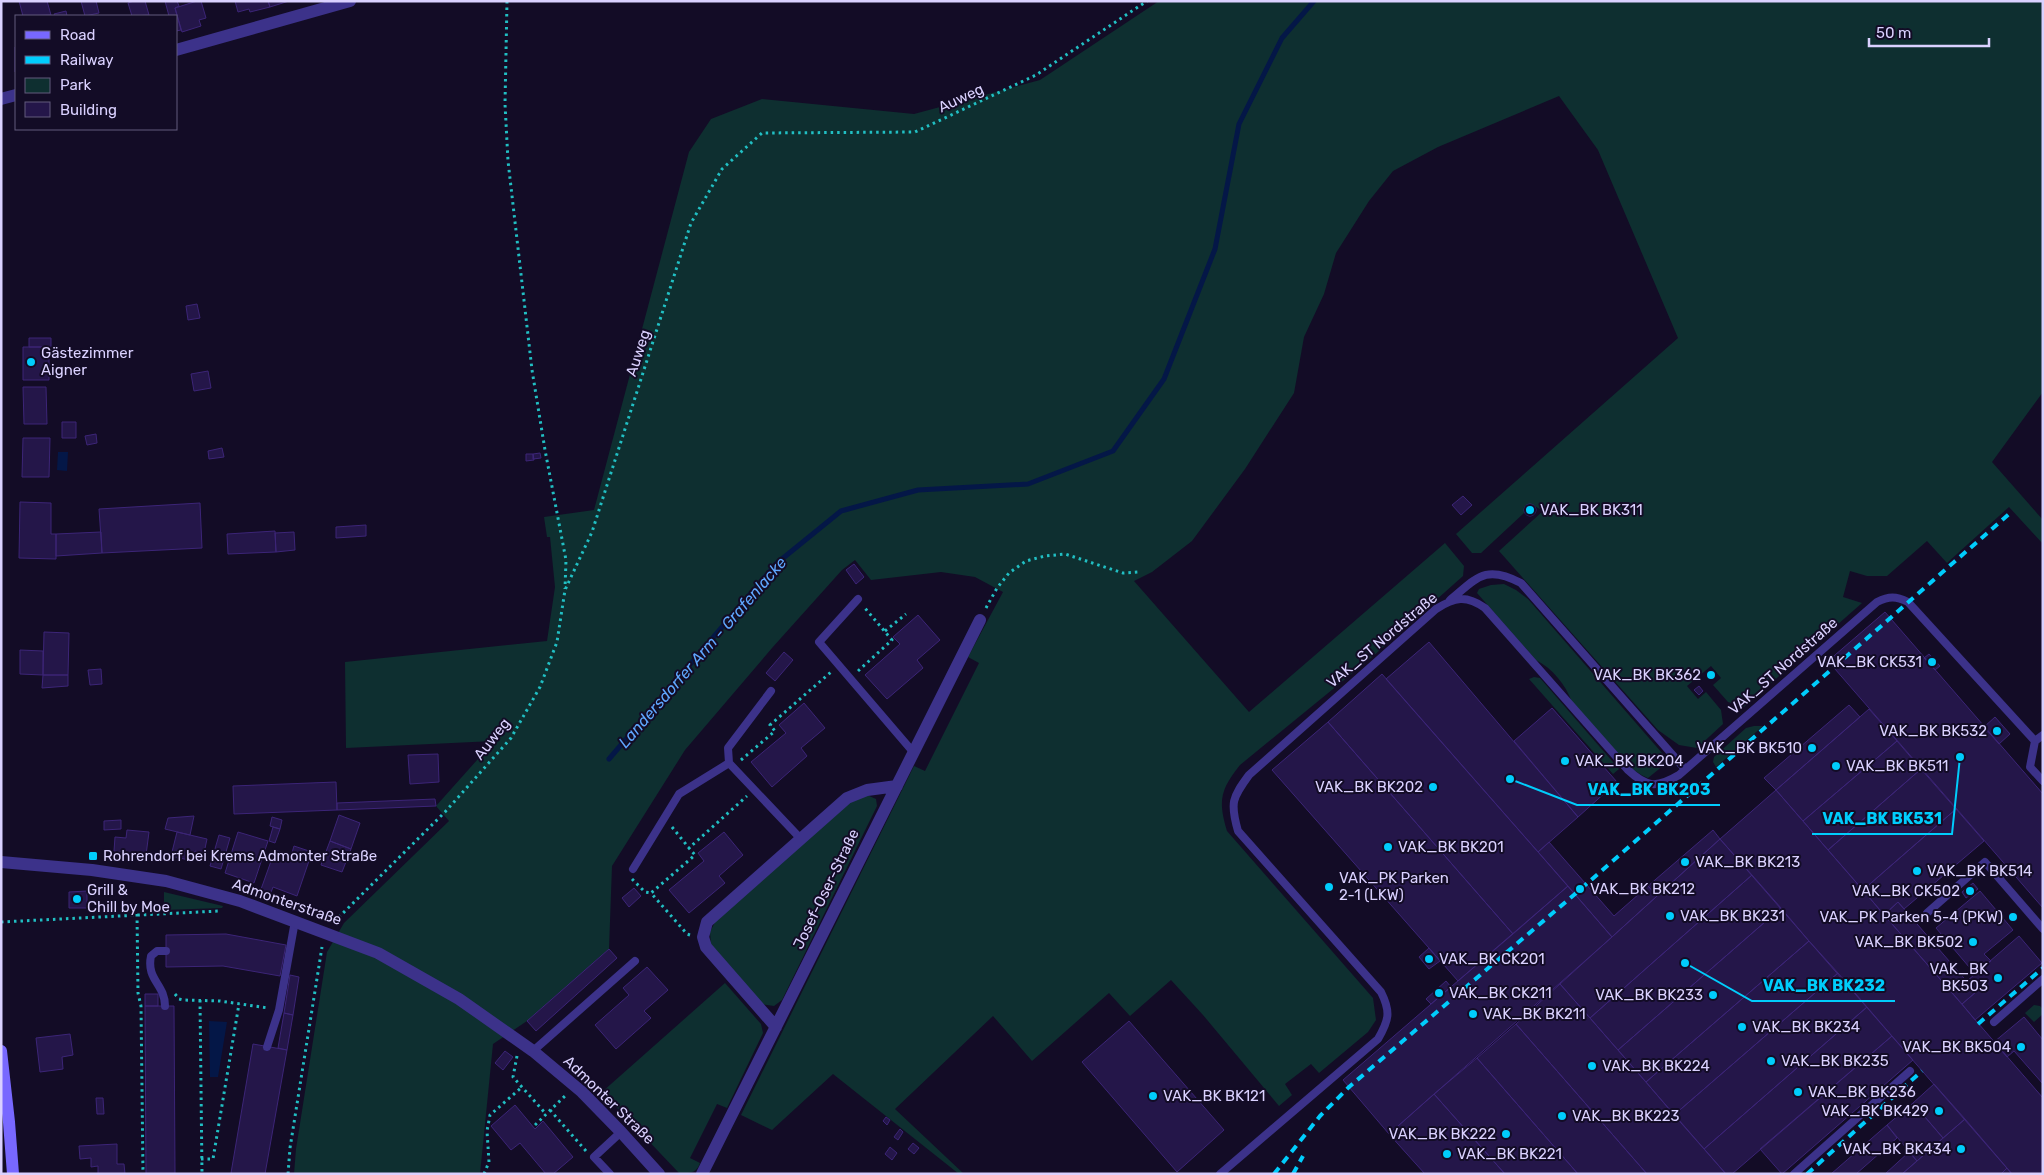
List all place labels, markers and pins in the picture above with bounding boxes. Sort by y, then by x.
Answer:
place label: Gästezimmer Aigner [41,344,134,379]
marker: Gästezimmer Aigner [25,356,37,368]
place label: VAK_BK BK311 [1540,501,1643,519]
marker: VAK_BK BK311 [1524,504,1536,516]
place label: VAK_BK CK531 [1817,653,1922,671]
marker: VAK_BK CK531 [1926,656,1938,668]
place label: VAK_BK BK362 [1593,666,1701,684]
marker: VAK_BK BK362 [1705,669,1717,681]
place label: VAK_BK BK532 [1879,722,1987,740]
marker: VAK_BK BK532 [1991,725,2003,737]
place label: VAK_BK BK510 [1696,739,1802,757]
marker: VAK_BK BK510 [1806,742,1818,754]
place label: VAK_BK BK204 [1575,752,1684,770]
marker: VAK_BK BK204 [1559,755,1571,767]
place label: VAK_BK BK511 [1846,757,1949,775]
marker: VAK_BK BK511 [1830,760,1842,772]
callout: VAK_BK BK203 [1577,774,1720,805]
place label: VAK_BK BK202 [1315,778,1423,796]
marker: VAK_BK BK202 [1427,781,1439,793]
callout: VAK_BK BK531 [1812,803,1952,834]
place label: VAK_BK BK201 [1398,838,1504,856]
marker: VAK_BK BK201 [1382,841,1394,853]
place label: Rohrendorf bei Krems Admonter Straße [103,847,377,865]
marker: Rohrendorf bei Krems Admonter Straße [87,850,99,862]
place label: VAK_BK BK213 [1695,853,1800,871]
marker: VAK_BK BK213 [1679,856,1691,868]
place label: VAK_BK BK514 [1927,862,2032,880]
marker: VAK_BK BK514 [1911,865,1923,877]
place label: VAK_PK Parken 2-1 (LKW) [1339,869,1449,904]
place label: VAK_BK BK212 [1590,880,1695,898]
place label: Grill & Chill by Moe [87,881,170,916]
marker: VAK_PK Parken 2-1 (LKW) [1323,881,1335,893]
place label: VAK_BK CK502 [1852,882,1960,900]
marker: VAK_BK BK212 [1574,883,1586,895]
marker: VAK_BK CK502 [1964,885,1976,897]
marker: Grill & Chill by Moe [71,893,83,905]
place label: VAK_BK BK231 [1680,907,1785,925]
place label: VAK_PK Parken 5-4 (PKW) [1819,908,2003,926]
marker: VAK_BK BK231 [1664,910,1676,922]
marker: VAK_PK Parken 5-4 (PKW) [2007,911,2019,923]
place label: VAK_BK BK502 [1855,933,1963,951]
marker: VAK_BK BK502 [1967,936,1979,948]
place label: VAK_BK CK201 [1439,950,1545,968]
marker: VAK_BK CK201 [1423,953,1435,965]
place label: VAK_BK BK503 [1930,960,1988,995]
callout: VAK_BK BK232 [1752,970,1895,1001]
marker: VAK_BK BK503 [1992,972,2004,984]
place label: VAK_BK CK211 [1449,984,1552,1002]
place label: VAK_BK BK233 [1595,986,1703,1004]
marker: VAK_BK CK211 [1433,987,1445,999]
marker: VAK_BK BK233 [1707,989,1719,1001]
place label: VAK_BK BK211 [1483,1005,1586,1023]
marker: VAK_BK BK211 [1467,1008,1479,1020]
place label: VAK_BK BK234 [1752,1018,1860,1036]
marker: VAK_BK BK234 [1736,1021,1748,1033]
place label: VAK_BK BK504 [1902,1038,2011,1056]
marker: VAK_BK BK504 [2015,1041,2027,1053]
place label: VAK_BK BK235 [1781,1052,1889,1070]
marker: VAK_BK BK235 [1765,1055,1777,1067]
place label: VAK_BK BK224 [1602,1057,1710,1075]
marker: VAK_BK BK224 [1586,1060,1598,1072]
place label: VAK_BK BK236 [1808,1083,1916,1101]
marker: VAK_BK BK236 [1792,1086,1804,1098]
place label: VAK_BK BK121 [1163,1087,1265,1105]
marker: VAK_BK BK121 [1147,1090,1159,1102]
place label: VAK_BK BK429 [1821,1102,1929,1120]
marker: VAK_BK BK429 [1933,1105,1945,1117]
place label: VAK_BK BK223 [1572,1107,1680,1125]
marker: VAK_BK BK223 [1556,1110,1568,1122]
place label: VAK_BK BK222 [1389,1125,1496,1143]
marker: VAK_BK BK222 [1500,1128,1512,1140]
place label: VAK_BK BK434 [1843,1140,1951,1158]
marker: VAK_BK BK434 [1955,1143,1967,1155]
place label: VAK_BK BK221 [1457,1145,1562,1163]
marker: VAK_BK BK221 [1441,1148,1453,1160]

